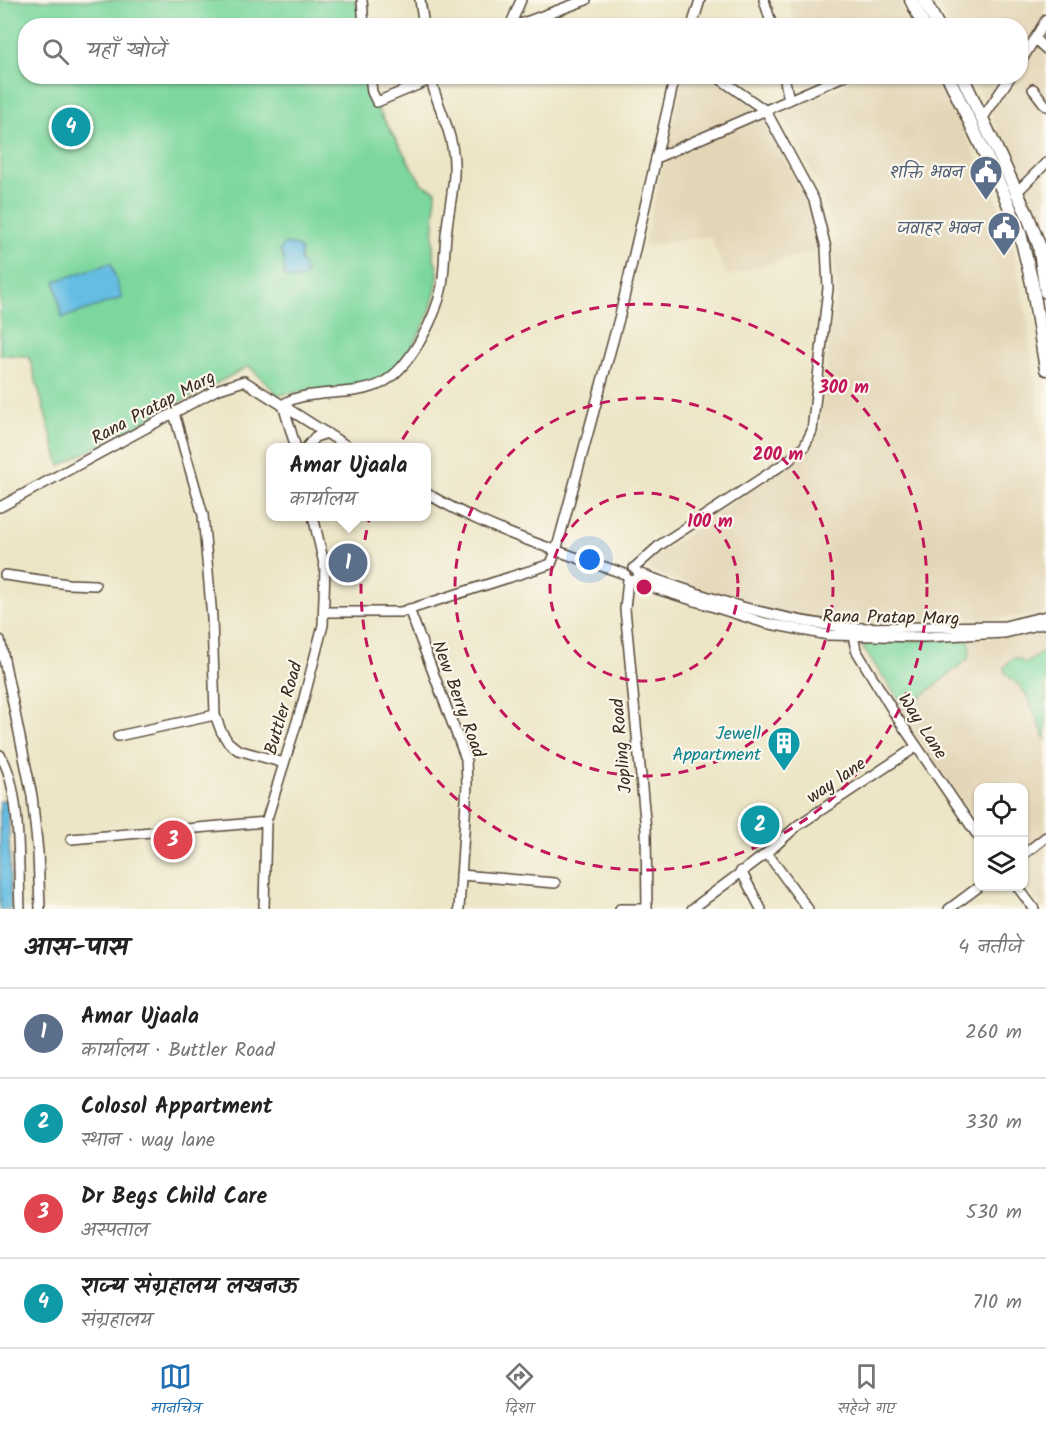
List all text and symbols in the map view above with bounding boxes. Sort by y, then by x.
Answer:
search box [18,18,1028,84]
text: यहाँ खोजें [87,34,166,69]
icon: search [39,35,72,68]
pin: 4 [52,104,90,150]
public building icon: शक्ति भवन [968,154,1004,201]
place label: शक्ति भवन [890,159,967,188]
public building icon: जवाहर भवन [986,210,1022,257]
place label: जवाहर भवन [897,215,985,244]
street label: Rana Pratap Marg [87,363,221,453]
text: 300 m [818,374,869,403]
text: 200 m [753,441,804,470]
popup [266,443,431,521]
text: Amar Ujaala [290,449,407,484]
text: कार्यालय [290,484,356,516]
text: 100 m [687,508,733,537]
pin: 1 [328,540,368,586]
your location [575,545,604,574]
centre of rings [634,577,654,597]
street label: Rana Pratap Marg [822,603,960,634]
street label: New Berry Road [423,637,493,763]
street label: Buttler Road [257,657,312,758]
street label: Way Lane [889,688,954,766]
street label: Jopling Road [604,696,641,795]
place label: Jewell Appartment [672,720,762,770]
building icon: Jewell Appartment [766,725,802,772]
street label: way lane [801,751,873,812]
map controls [974,783,1028,891]
button: locate [974,783,1028,837]
pin: 2 [740,802,780,848]
pin: 3 [154,818,192,862]
button: layers [974,837,1028,891]
text: आस-पास [24,927,128,969]
text: 4 नतीजे [958,932,1022,964]
text: Amar Ujaala [81,1000,199,1035]
text: 1 [40,1017,47,1049]
text: 260 m [965,1017,1022,1049]
text: कार्यालय · Buttler Road [81,1035,275,1067]
text: Colosol Appartment [81,1090,273,1125]
text: 2 [38,1107,49,1139]
text: 330 m [965,1107,1022,1139]
text: स्थान · way lane [81,1125,215,1157]
text: Dr Begs Child Care [81,1180,267,1215]
text: 3 [38,1197,49,1229]
text: 530 m [966,1197,1022,1229]
text: अस्पताल [81,1215,148,1247]
text: राज्य संग्रहालय लखनऊ [81,1270,298,1305]
text: 4 [38,1287,49,1319]
text: 710 m [973,1287,1022,1319]
text: संग्रहालय [81,1305,152,1337]
tab: मानचित्र [151,1360,201,1421]
tab: दिशा [503,1360,536,1421]
tab: सहेजे गए [838,1360,895,1421]

